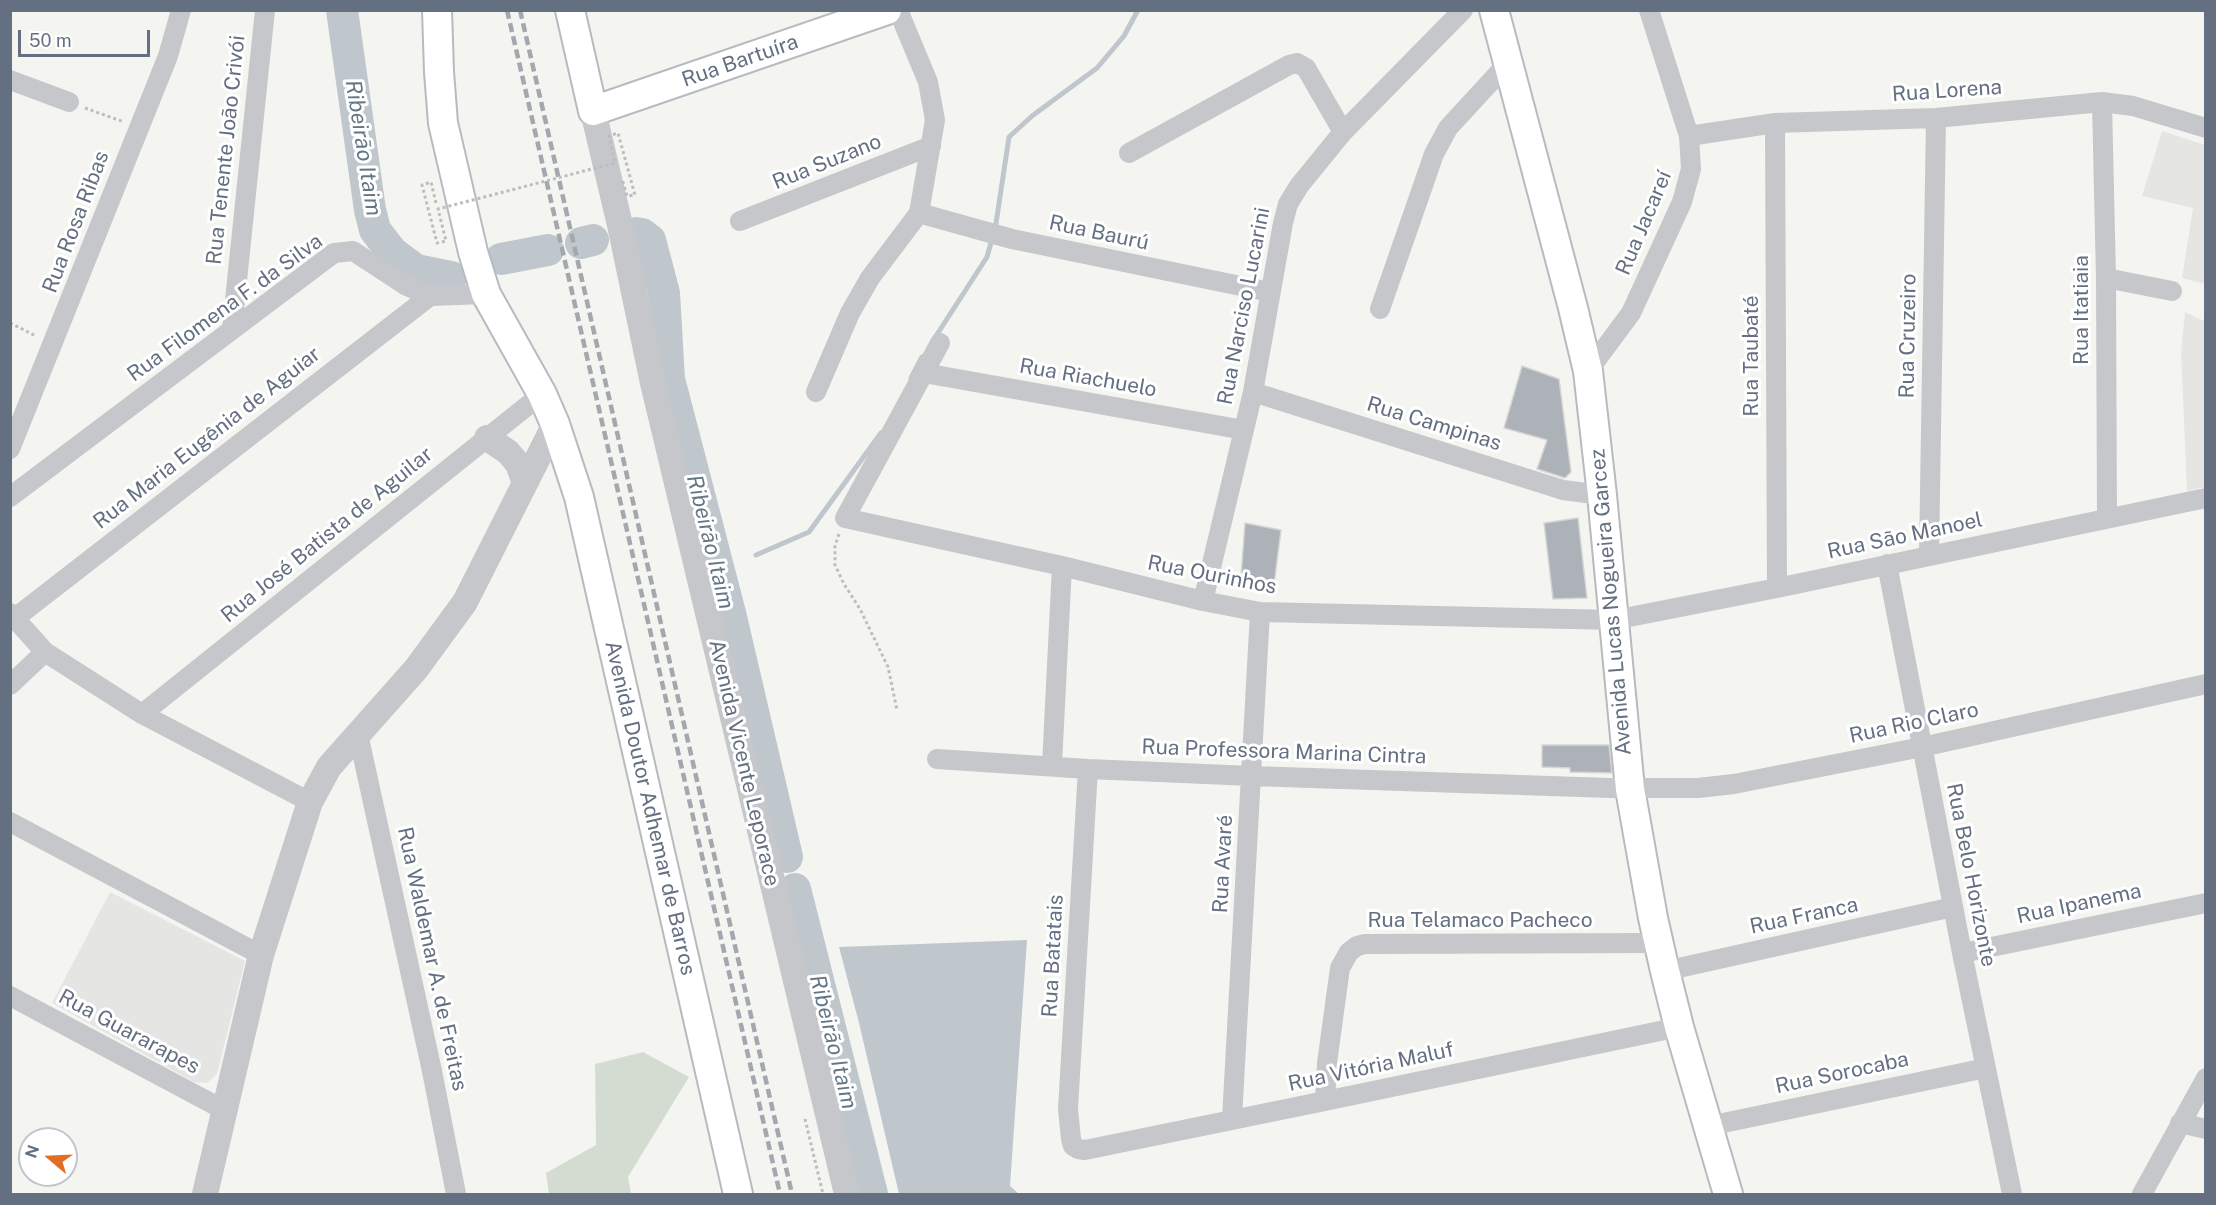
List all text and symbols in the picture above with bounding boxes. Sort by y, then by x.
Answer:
scale bar [21,18,153,56]
street label: Rua Bartuíra [678,29,802,93]
text: 50 m [29,30,72,51]
street label: Rua Tenente João Crivói [201,34,251,266]
street label: Rua Lorena [1891,75,2003,107]
water label: Ribeirão Itaim [339,78,387,218]
street label: Rua Suzano [769,129,885,195]
street label: Rua Rosa Ribas [37,148,115,296]
street label: Rua Jacareí [1611,167,1677,279]
street label: Rua Narciso Lucarini [1212,205,1276,407]
street label: Rua Baurú [1047,210,1151,256]
street label: Rua Filomena F. da Silva [123,229,327,387]
street label: Rua Itatiaia [2069,255,2095,365]
street label: Rua Cruzeiro [1894,273,1922,399]
street label: Rua Taubaté [1739,295,1765,417]
street label: Rua Maria Eugênia de Aguiar [88,342,326,534]
street label: Rua Riachuelo [1017,354,1159,402]
street label: Rua Campinas [1364,392,1504,456]
street label: Rua José Batista de Aguilar [216,442,438,628]
street label: Avenida Lucas Nogueira Garcez [1585,448,1637,756]
water label: Ribeirão Itaim [681,472,739,612]
street label: Rua São Manoel [1825,507,1985,565]
street label: Rua Ourinhos [1145,550,1279,600]
street label: Avenida Vicente Leporace [703,637,785,889]
street label: Avenida Doutor Adhemar de Barros [599,638,701,978]
street label: Rua Rio Claro [1847,697,1981,749]
street label: Rua Professora Marina Cintra [1141,734,1427,770]
street label: Rua Belo Horizonte [1941,781,2001,969]
street label: Rua Avaré [1208,814,1238,914]
street label: Rua Waldemar A. de Freitas [392,825,472,1093]
street label: Rua Ipanema [2014,879,2144,929]
street label: Rua Franca [1748,892,1860,940]
street label: Rua Batatais [1037,894,1069,1018]
street label: Rua Telamaco Pacheco [1367,908,1593,934]
water label: Ribeirão Itaim [804,972,862,1112]
street label: Rua Guararapes [54,984,204,1080]
street label: Rua Vitória Maluf [1286,1037,1456,1097]
street label: Rua Sorocaba [1773,1047,1911,1099]
north arrow [18,1127,78,1187]
text: N [21,1143,43,1161]

